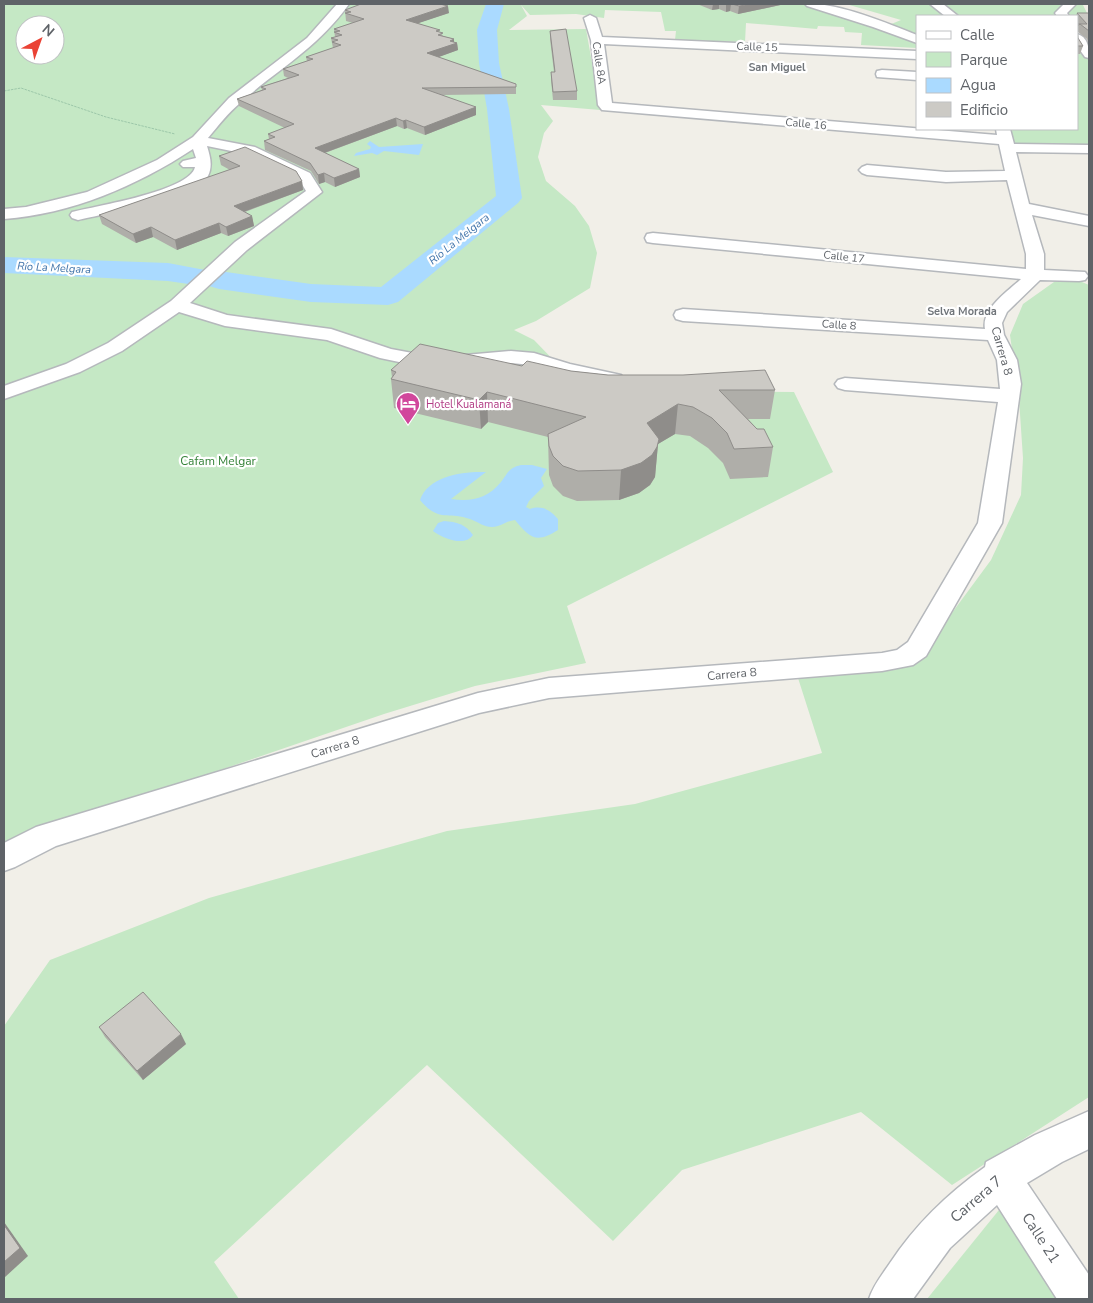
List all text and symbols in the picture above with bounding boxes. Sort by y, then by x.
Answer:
north arrow [15,15,65,65]
legend [916,15,1078,130]
text: N [38,20,58,41]
text: Calle [960,25,995,45]
street label: Calle 15 [736,39,778,55]
street label: Calle 8A [589,41,609,85]
text: Parque [960,50,1008,70]
district label: San Miguel [748,60,806,75]
text: Agua [960,75,996,95]
text: Edificio [960,100,1008,120]
street label: Calle 16 [785,115,828,133]
water label: Río La Melgara [426,210,493,268]
street label: Calle 17 [823,247,865,267]
water label: Río La Melgara [17,259,91,277]
district label: Selva Morada [927,304,997,319]
street label: Calle 8 [821,316,857,334]
street label: Carrera 8 [987,325,1017,377]
hotel icon: Hotel Kualamaná [395,391,421,425]
place label: Hotel Kualamaná [426,397,512,412]
park label: Cafam Melgar [180,453,257,469]
street label: Carrera 8 [706,664,758,684]
street label: Carrera 8 [309,732,361,762]
street label: Carrera 7 [946,1171,1006,1227]
street label: Calle 21 [1017,1209,1065,1267]

